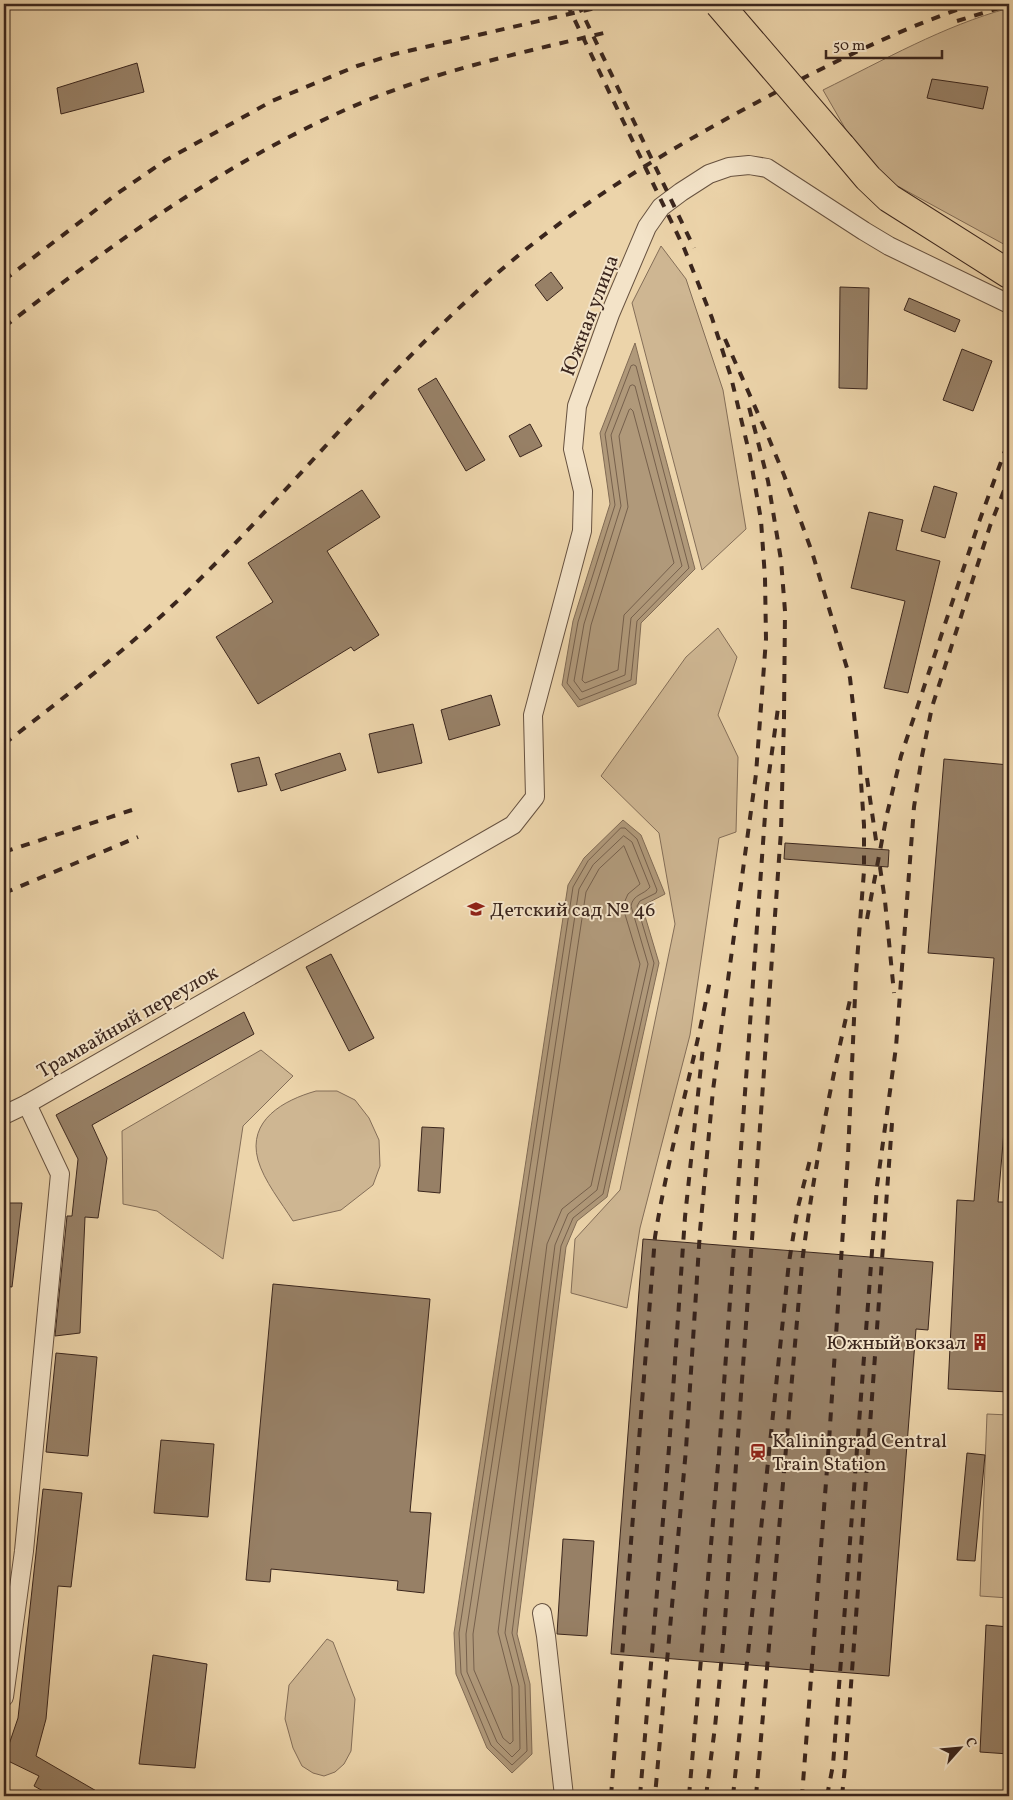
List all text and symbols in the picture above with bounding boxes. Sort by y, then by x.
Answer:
scale bar [826,28,942,60]
text: 50 m [833,36,865,57]
street label: Южная улица [555,251,627,380]
place label: Детский сад № 46 [490,897,655,925]
school or university icon: Детский сад № 46 [466,899,486,919]
street label: Трамвайный переулок [32,959,224,1086]
place label: Южный вокзал [826,1330,966,1358]
building icon: Южный вокзал [970,1332,990,1352]
place label: Kaliningrad Central Train Station [772,1428,947,1479]
station icon: Kaliningrad Central Train Station [748,1442,768,1462]
north arrow [936,1722,986,1772]
text: С [960,1734,981,1751]

